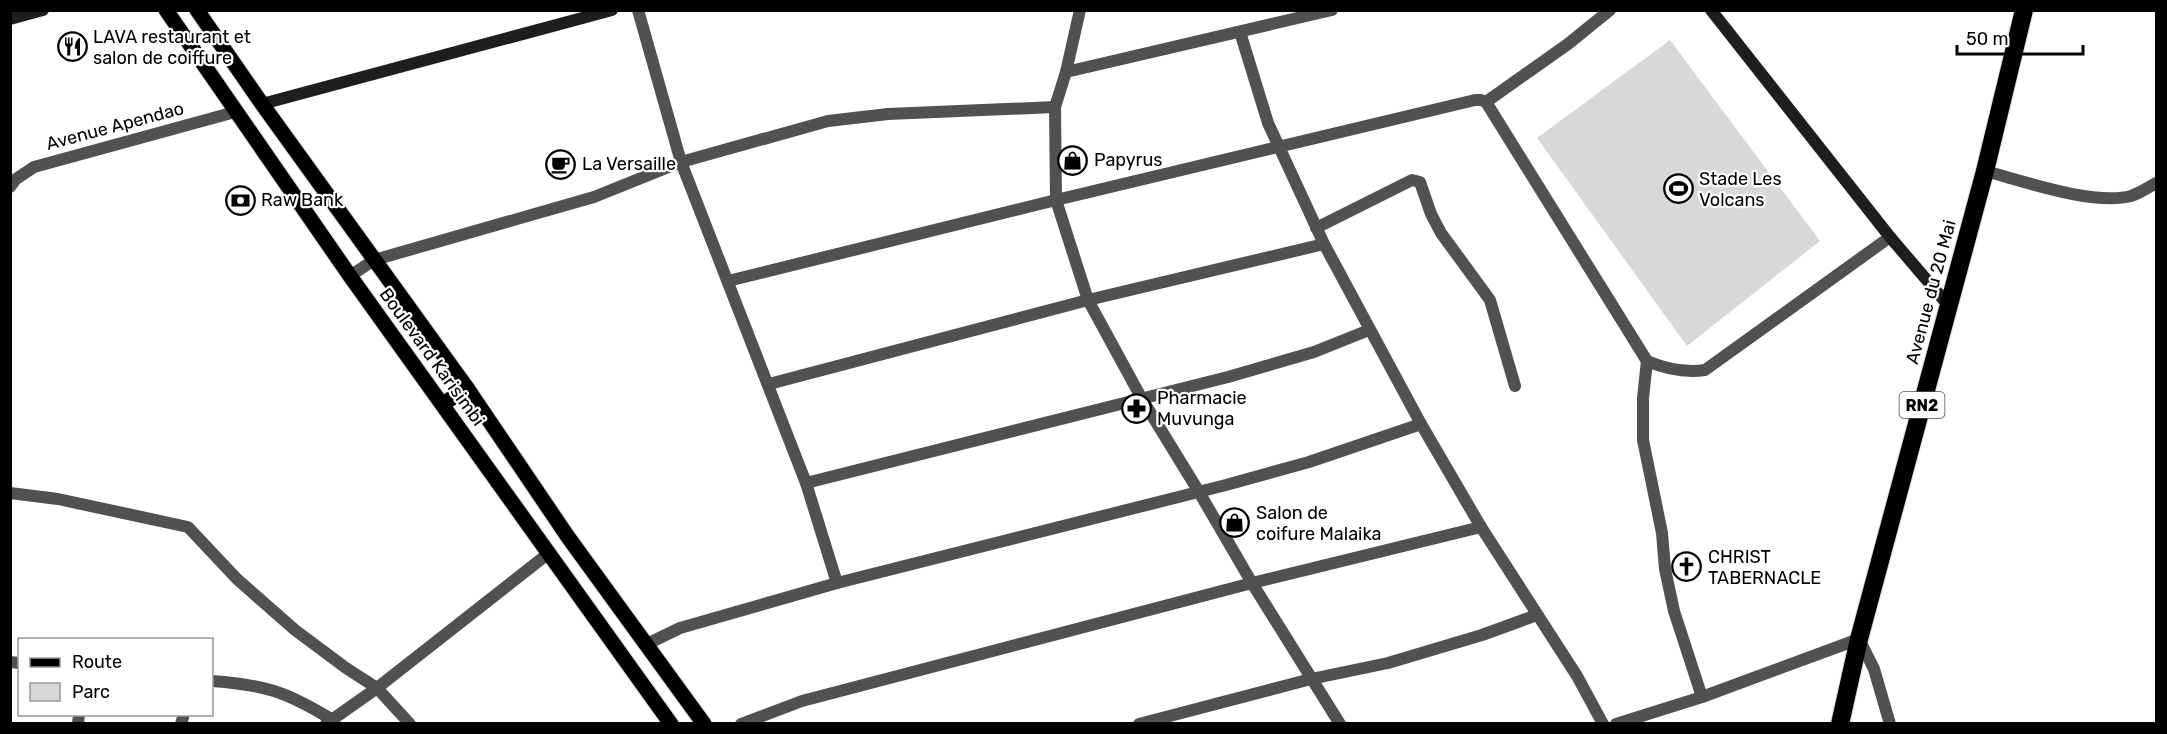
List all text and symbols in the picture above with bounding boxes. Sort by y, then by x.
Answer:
scale bar [1957,18,2083,56]
place label: LAVA restaurant et salon de coiffure [93,26,251,69]
text: 50 m [1966,28,2009,50]
restaurant icon: LAVA restaurant et salon de coiffure [56,31,88,63]
street label: Avenue Apendao [44,97,186,155]
shop icon: Papyrus [1057,144,1089,176]
cafe icon: La Versaille [545,148,577,180]
place label: Papyrus [1094,149,1162,171]
place label: La Versaille [582,153,676,175]
place label: Stade Les Volcans [1699,168,1782,211]
sports icon: Stade Les Volcans [1662,173,1694,205]
bank icon: Raw Bank [224,184,256,216]
place label: Raw Bank [261,189,344,211]
street label: Avenue du 20 Mai [1901,217,1961,367]
street label: Boulevard Karisimbi [375,284,489,430]
place label: Pharmacie Muvunga [1157,387,1247,430]
pharmacy icon: Pharmacie Muvunga [1120,392,1152,424]
road number: RN2 [1900,392,1944,418]
place label: Salon de coifure Malaika [1256,502,1381,545]
shop icon: Salon de coifure Malaika [1219,507,1251,539]
place label: CHRIST TABERNACLE [1708,546,1821,589]
church icon: CHRIST TABERNACLE [1671,551,1703,583]
legend [18,638,213,716]
text: Route [72,651,122,673]
text: Parc [72,681,110,703]

